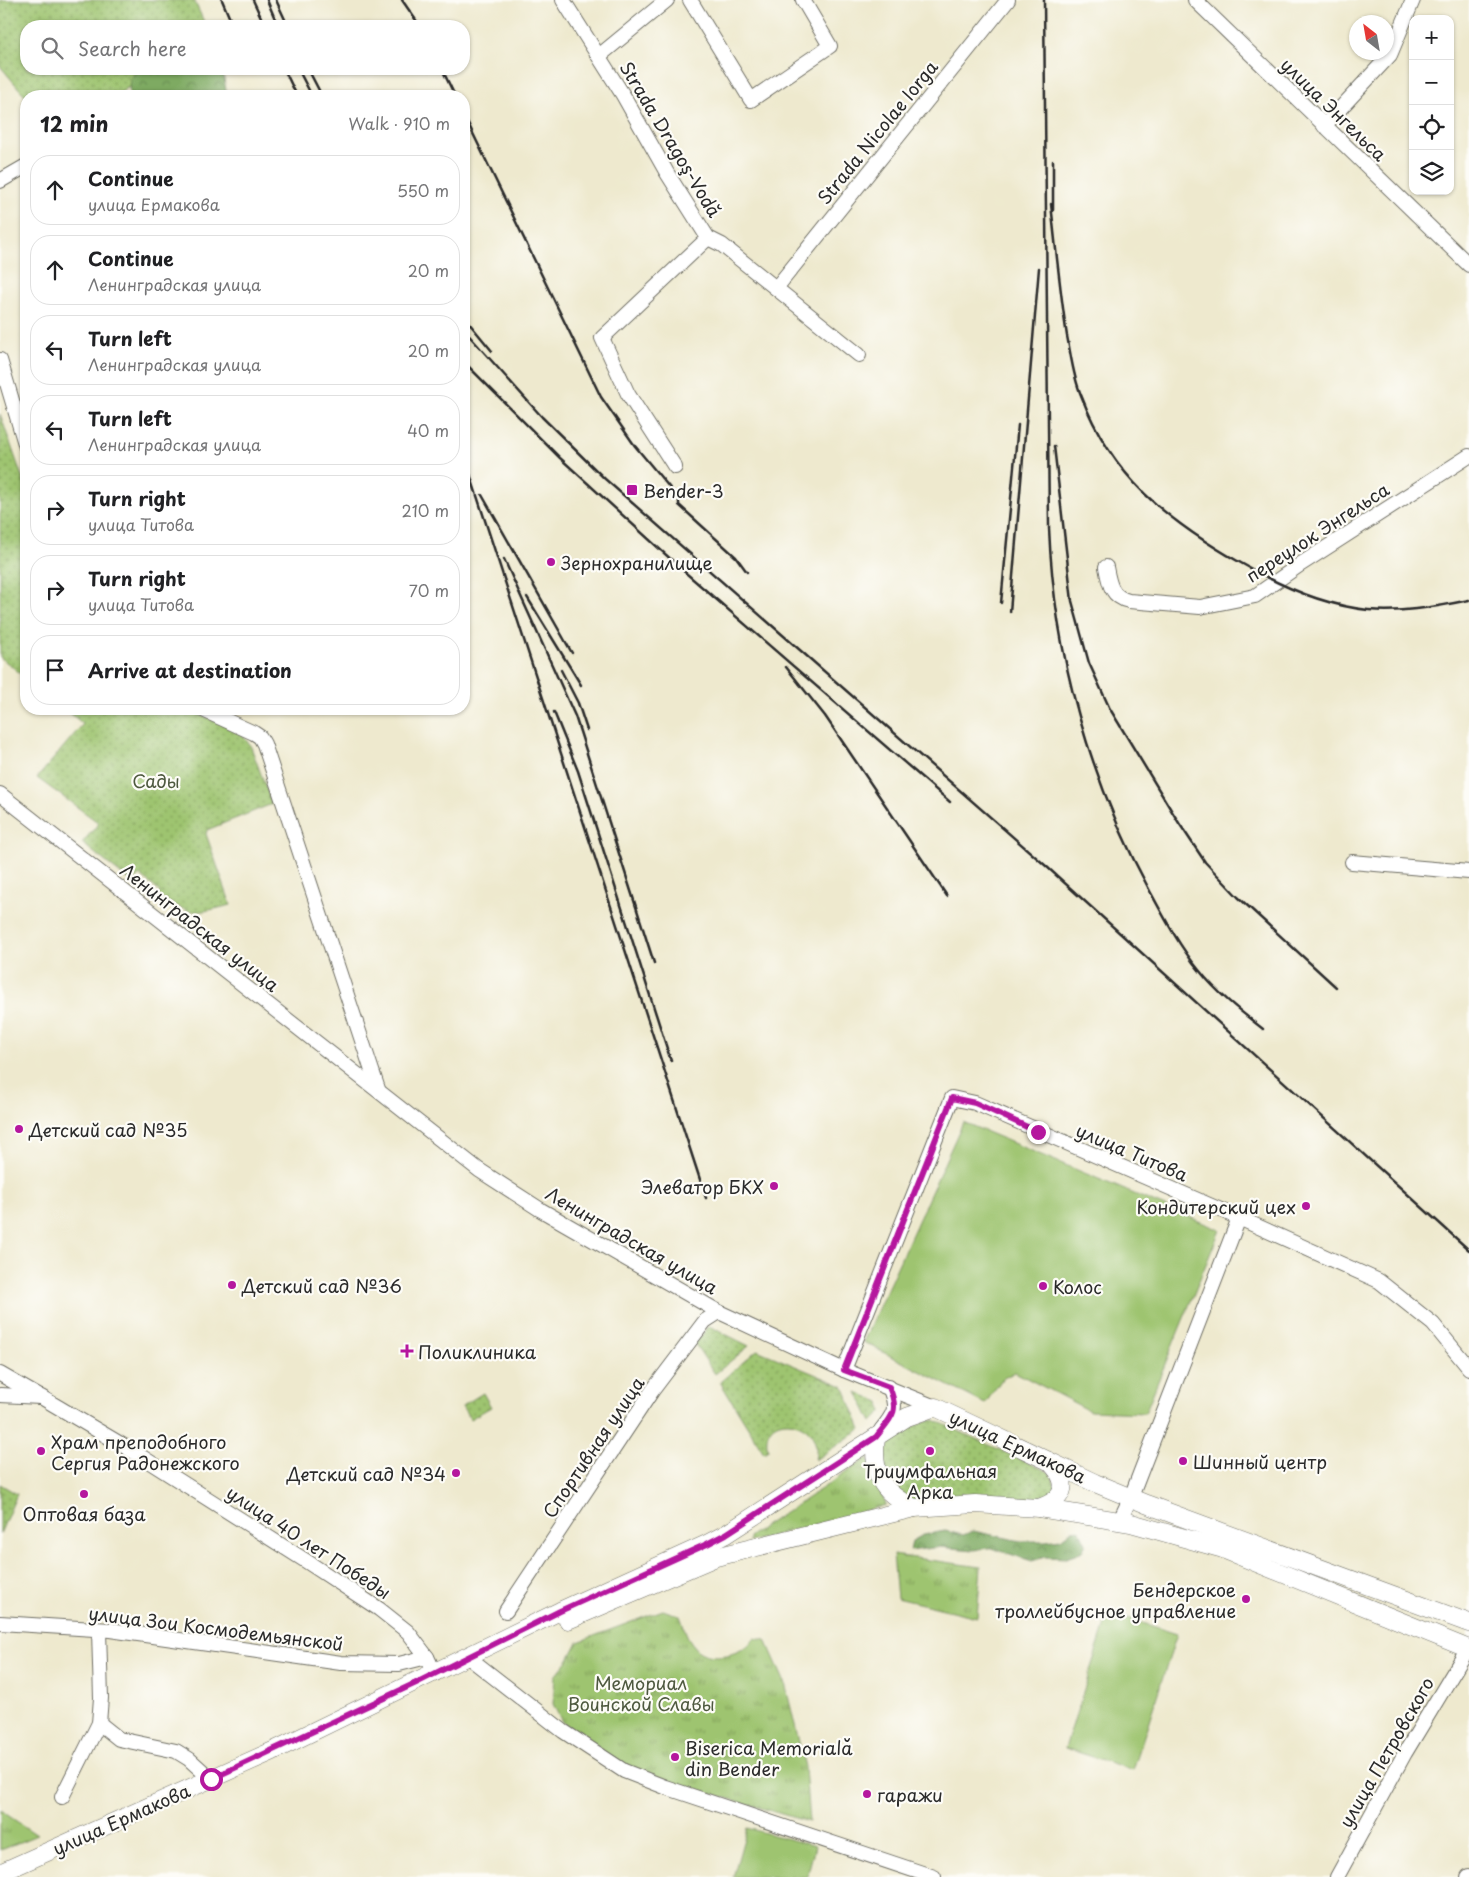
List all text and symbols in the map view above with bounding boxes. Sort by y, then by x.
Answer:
north arrow [1349,15,1394,60]
map controls [1409,15,1454,195]
button: + [1409,15,1454,60]
search box [20,20,470,75]
icon: search [38,34,66,62]
text: Search here [78,34,187,62]
street label: улица Энгельса [1275,51,1394,167]
street label: Strada Nicolae Iorga [810,54,944,210]
street label: Strada Dragoş-Vodă [614,56,728,222]
button: − [1409,60,1454,105]
button: locate [1409,105,1454,150]
text: 12 min [40,107,109,139]
text: Walk · 910 m [349,111,450,135]
button: layers [1409,150,1454,195]
text: Continue [88,164,174,192]
icon: ahead [41,176,69,204]
text: 550 m [397,178,449,202]
text: улица Ермакова [88,192,220,216]
text: Continue [88,244,174,272]
icon: ahead [41,256,69,284]
text: 20 m [408,258,449,282]
text: Ленинградская улица [88,272,261,296]
text: Turn left [88,324,172,352]
icon: left [41,336,69,364]
text: 20 m [408,338,449,362]
text: Ленинградская улица [88,352,261,376]
text: Turn left [88,404,172,432]
icon: left [41,416,69,444]
text: 40 m [407,418,449,442]
text: Ленинградская улица [88,432,261,456]
street label: переулок Энгельса [1240,475,1395,589]
place label: Bender-3 [643,477,724,504]
marker: Bender-3 [625,483,639,497]
text: Turn right [88,484,186,512]
icon: right [41,496,69,524]
text: 210 m [401,498,449,522]
text: улица Титова [88,512,194,536]
place label: Зернохранилище [561,549,713,576]
marker: Зернохранилище [545,556,557,568]
text: Turn right [88,564,186,592]
icon: right [41,576,69,604]
text: 70 m [409,578,449,602]
text: улица Титова [88,592,194,616]
icon: arrive [41,656,69,684]
text: Arrive at destination [88,656,292,684]
park label: Сады [132,767,180,794]
street label: Ленинградская улица [115,856,286,998]
place label: Детский сад №35 [28,1116,188,1143]
street label: улица Титова [1072,1116,1193,1188]
route end [1027,1121,1050,1144]
marker: Детский сад №35 [13,1123,25,1135]
place label: Элеватор БКХ [641,1173,764,1200]
street label: Ленинградская улица [541,1180,724,1301]
marker: Элеватор БКХ [768,1180,780,1192]
place label: Кондитерский цех [1136,1193,1296,1220]
marker: Кондитерский цех [1300,1200,1312,1212]
place label: Детский сад №36 [241,1272,402,1299]
place label: Колос [1053,1273,1102,1300]
marker: Детский сад №36 [226,1279,238,1291]
marker: Колос [1037,1280,1049,1292]
place label: Поликлиника [418,1338,537,1365]
marker: Поликлиника [400,1344,414,1358]
street label: Спортивная улица [536,1370,651,1523]
street label: улица Ермакова [945,1402,1092,1490]
place label: Храм преподобного Сергия Радонежского [51,1428,240,1476]
marker: Храм преподобного Сергия Радонежского [35,1445,47,1457]
marker: Триумфальная Арка [924,1445,936,1457]
place label: Шинный центр [1193,1448,1327,1475]
marker: Шинный центр [1177,1455,1189,1467]
place label: Триумфальная Арка [863,1457,997,1505]
place label: Детский сад №34 [286,1460,446,1487]
marker: Детский сад №34 [450,1467,462,1479]
street label: улица 40 лет Победы [222,1479,396,1605]
marker: Оптовая база [78,1488,90,1500]
place label: Оптовая база [22,1500,146,1527]
place label: Бендерское троллейбусное управление [995,1576,1236,1624]
marker: Бендерское троллейбусное управление [1240,1593,1252,1605]
street label: улица Зои Космодемьянской [87,1599,345,1657]
park label: Мемориал Воинской Славы [567,1669,715,1717]
street label: улица Петровского [1332,1672,1440,1832]
place label: Biserica Memorială din Bender [685,1734,853,1782]
marker: Biserica Memorială din Bender [669,1751,681,1763]
route start [200,1768,223,1791]
street label: улица Ермакова [48,1776,195,1861]
place label: гаражи [877,1781,943,1808]
marker: гаражи [861,1788,873,1800]

